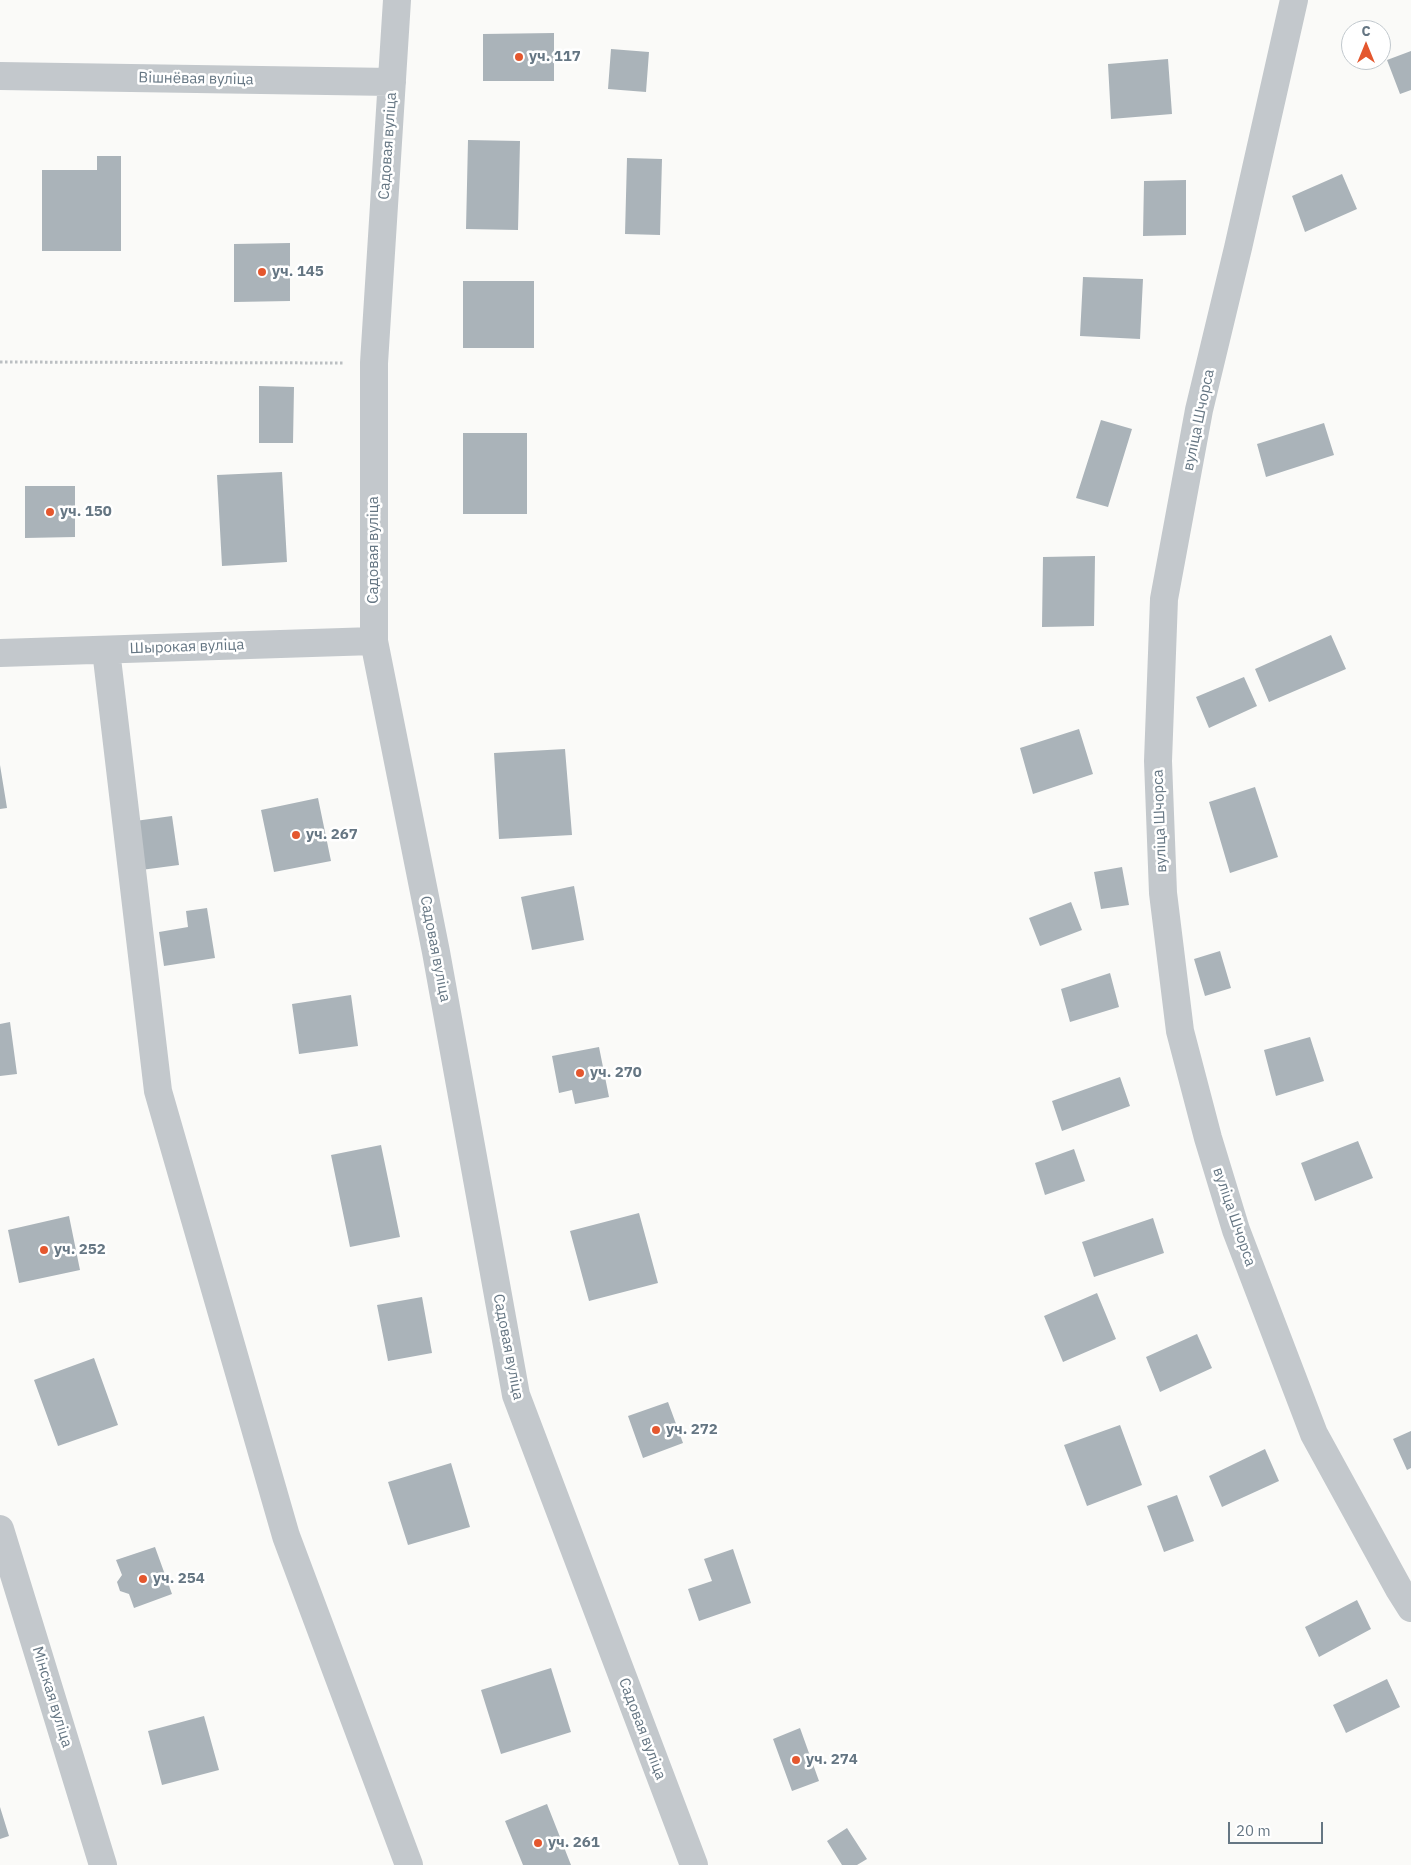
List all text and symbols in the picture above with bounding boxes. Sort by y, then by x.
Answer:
north arrow [1341,20,1391,70]
text: С [1361,22,1371,40]
place label: уч. 117 [529,48,581,66]
marker: уч. 117 [513,51,525,63]
street label: Вішнёвая вуліца [138,69,254,89]
street label: Садовая вуліца [375,92,401,200]
place label: уч. 145 [272,263,324,281]
marker: уч. 145 [256,266,268,278]
street label: вуліца Шчорса [1179,368,1219,472]
street label: Садовая вуліца [365,496,383,604]
place label: уч. 150 [60,503,112,521]
marker: уч. 150 [44,506,56,518]
street label: Шырокая вуліца [129,636,245,658]
street label: вуліца Шчорса [1149,769,1171,873]
place label: уч. 267 [306,826,358,844]
marker: уч. 267 [290,829,302,841]
street label: Садовая вуліца [416,894,454,1004]
place label: уч. 270 [590,1064,642,1082]
marker: уч. 270 [574,1067,586,1079]
street label: вуліца Шчорса [1209,1165,1259,1269]
place label: уч. 252 [54,1241,106,1259]
marker: уч. 252 [38,1244,50,1256]
street label: Садовая вуліца [489,1292,527,1402]
place label: уч. 272 [666,1421,718,1439]
marker: уч. 272 [650,1424,662,1436]
place label: уч. 254 [153,1570,205,1588]
marker: уч. 254 [137,1573,149,1585]
street label: Мінская вуліца [28,1644,76,1750]
street label: Садовая вуліца [614,1676,670,1782]
place label: уч. 274 [806,1751,858,1769]
marker: уч. 274 [790,1754,802,1766]
scale bar [1231,1812,1326,1844]
text: 20 m [1236,1821,1271,1840]
place label: уч. 261 [548,1834,600,1852]
marker: уч. 261 [532,1837,544,1849]

